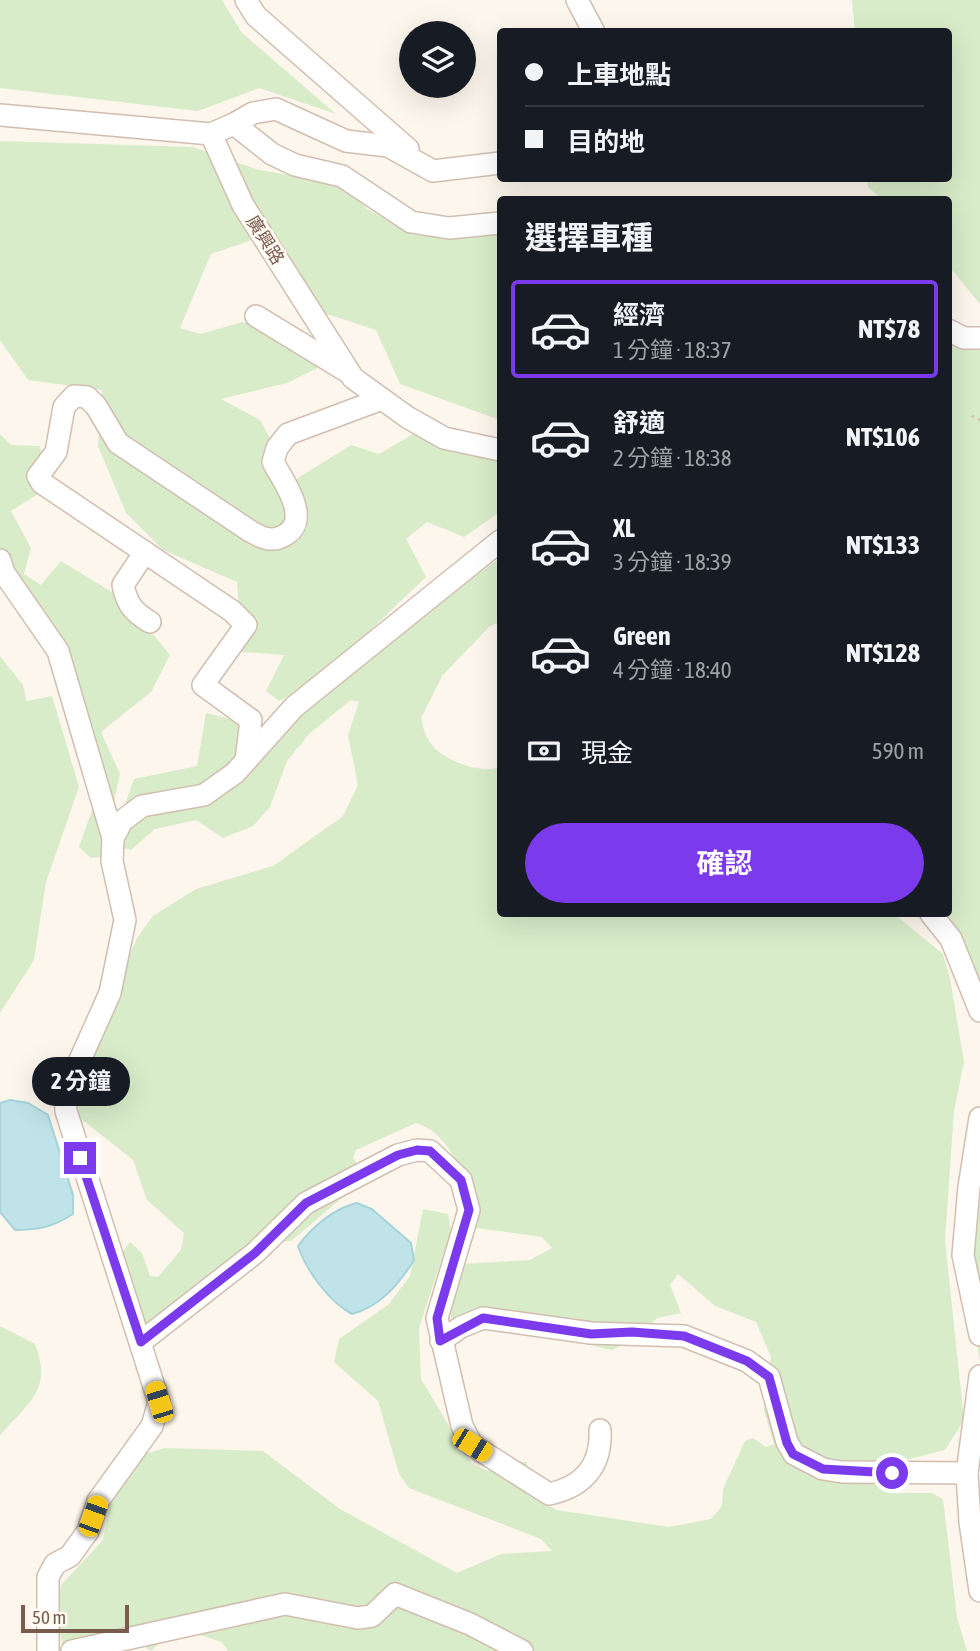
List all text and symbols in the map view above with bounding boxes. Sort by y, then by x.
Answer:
map controls [399,21,476,98]
button: layers [399,21,476,98]
text: 上車地點 [567,60,671,90]
text: 目的地 [567,127,645,157]
street label: 廣興路 [242,211,289,268]
text: 選擇車種 [525,219,653,256]
icon: car [529,298,592,361]
text: 經濟 [613,300,665,330]
text: NT$78 [858,314,920,344]
text: 1 分鐘 · 18:37 [613,337,732,363]
icon: car [529,406,592,469]
text: 舒適 [613,408,665,438]
text: NT$106 [846,422,920,452]
text: 2 分鐘 · 18:38 [613,445,732,471]
text: XL [613,513,635,543]
icon: car [529,514,592,577]
text: NT$133 [846,530,920,560]
text: 3 分鐘 · 18:39 [613,549,732,575]
text: Green [613,621,671,651]
icon: car [529,622,592,685]
text: NT$128 [846,638,920,668]
text: 4 分鐘 · 18:40 [613,657,732,683]
icon: cash [525,732,563,770]
text: 現金 [581,738,633,768]
text: 590 m [872,738,924,764]
button: 確認 [525,823,924,903]
callout: 2 分鐘 [31,1056,129,1106]
text: 2 分鐘 [51,1068,111,1094]
route end [64,1142,96,1174]
car [143,1379,176,1425]
car [449,1425,496,1465]
route start [876,1457,908,1489]
car [76,1493,111,1539]
scale bar [21,1602,130,1634]
text: 50 m [32,1606,66,1628]

